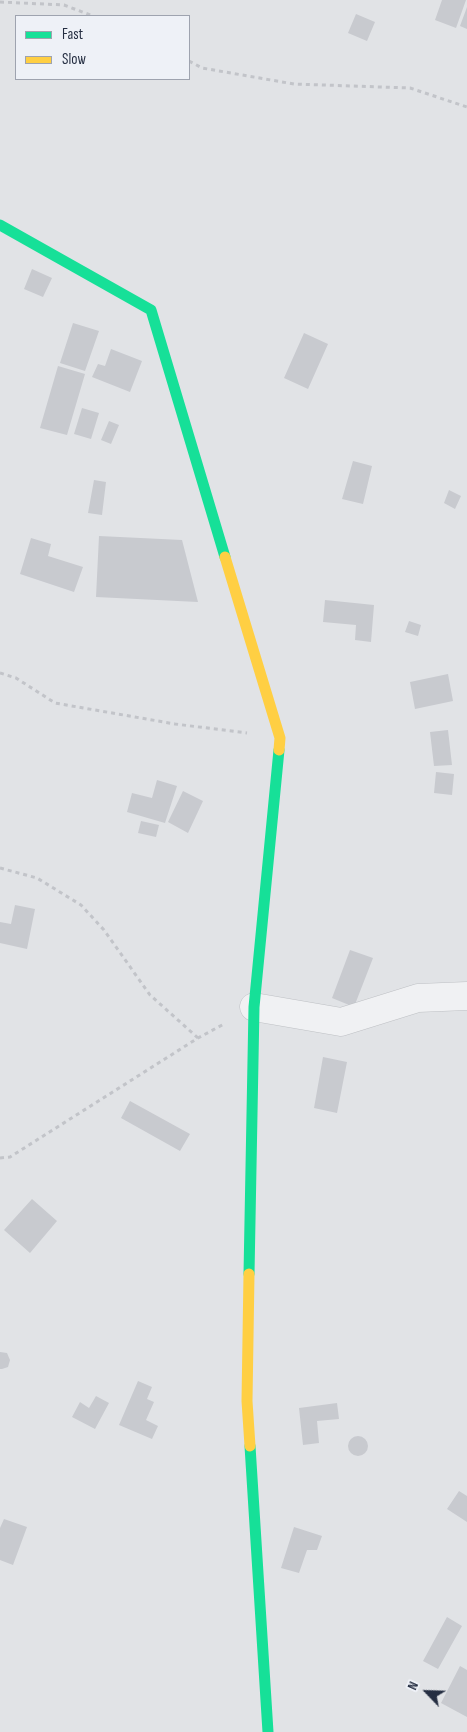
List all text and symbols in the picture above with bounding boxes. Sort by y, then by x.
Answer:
legend [15,15,190,80]
text: Fast [62,25,83,44]
text: Slow [62,50,86,69]
north arrow [402,1667,452,1717]
text: N [404,1679,422,1693]

